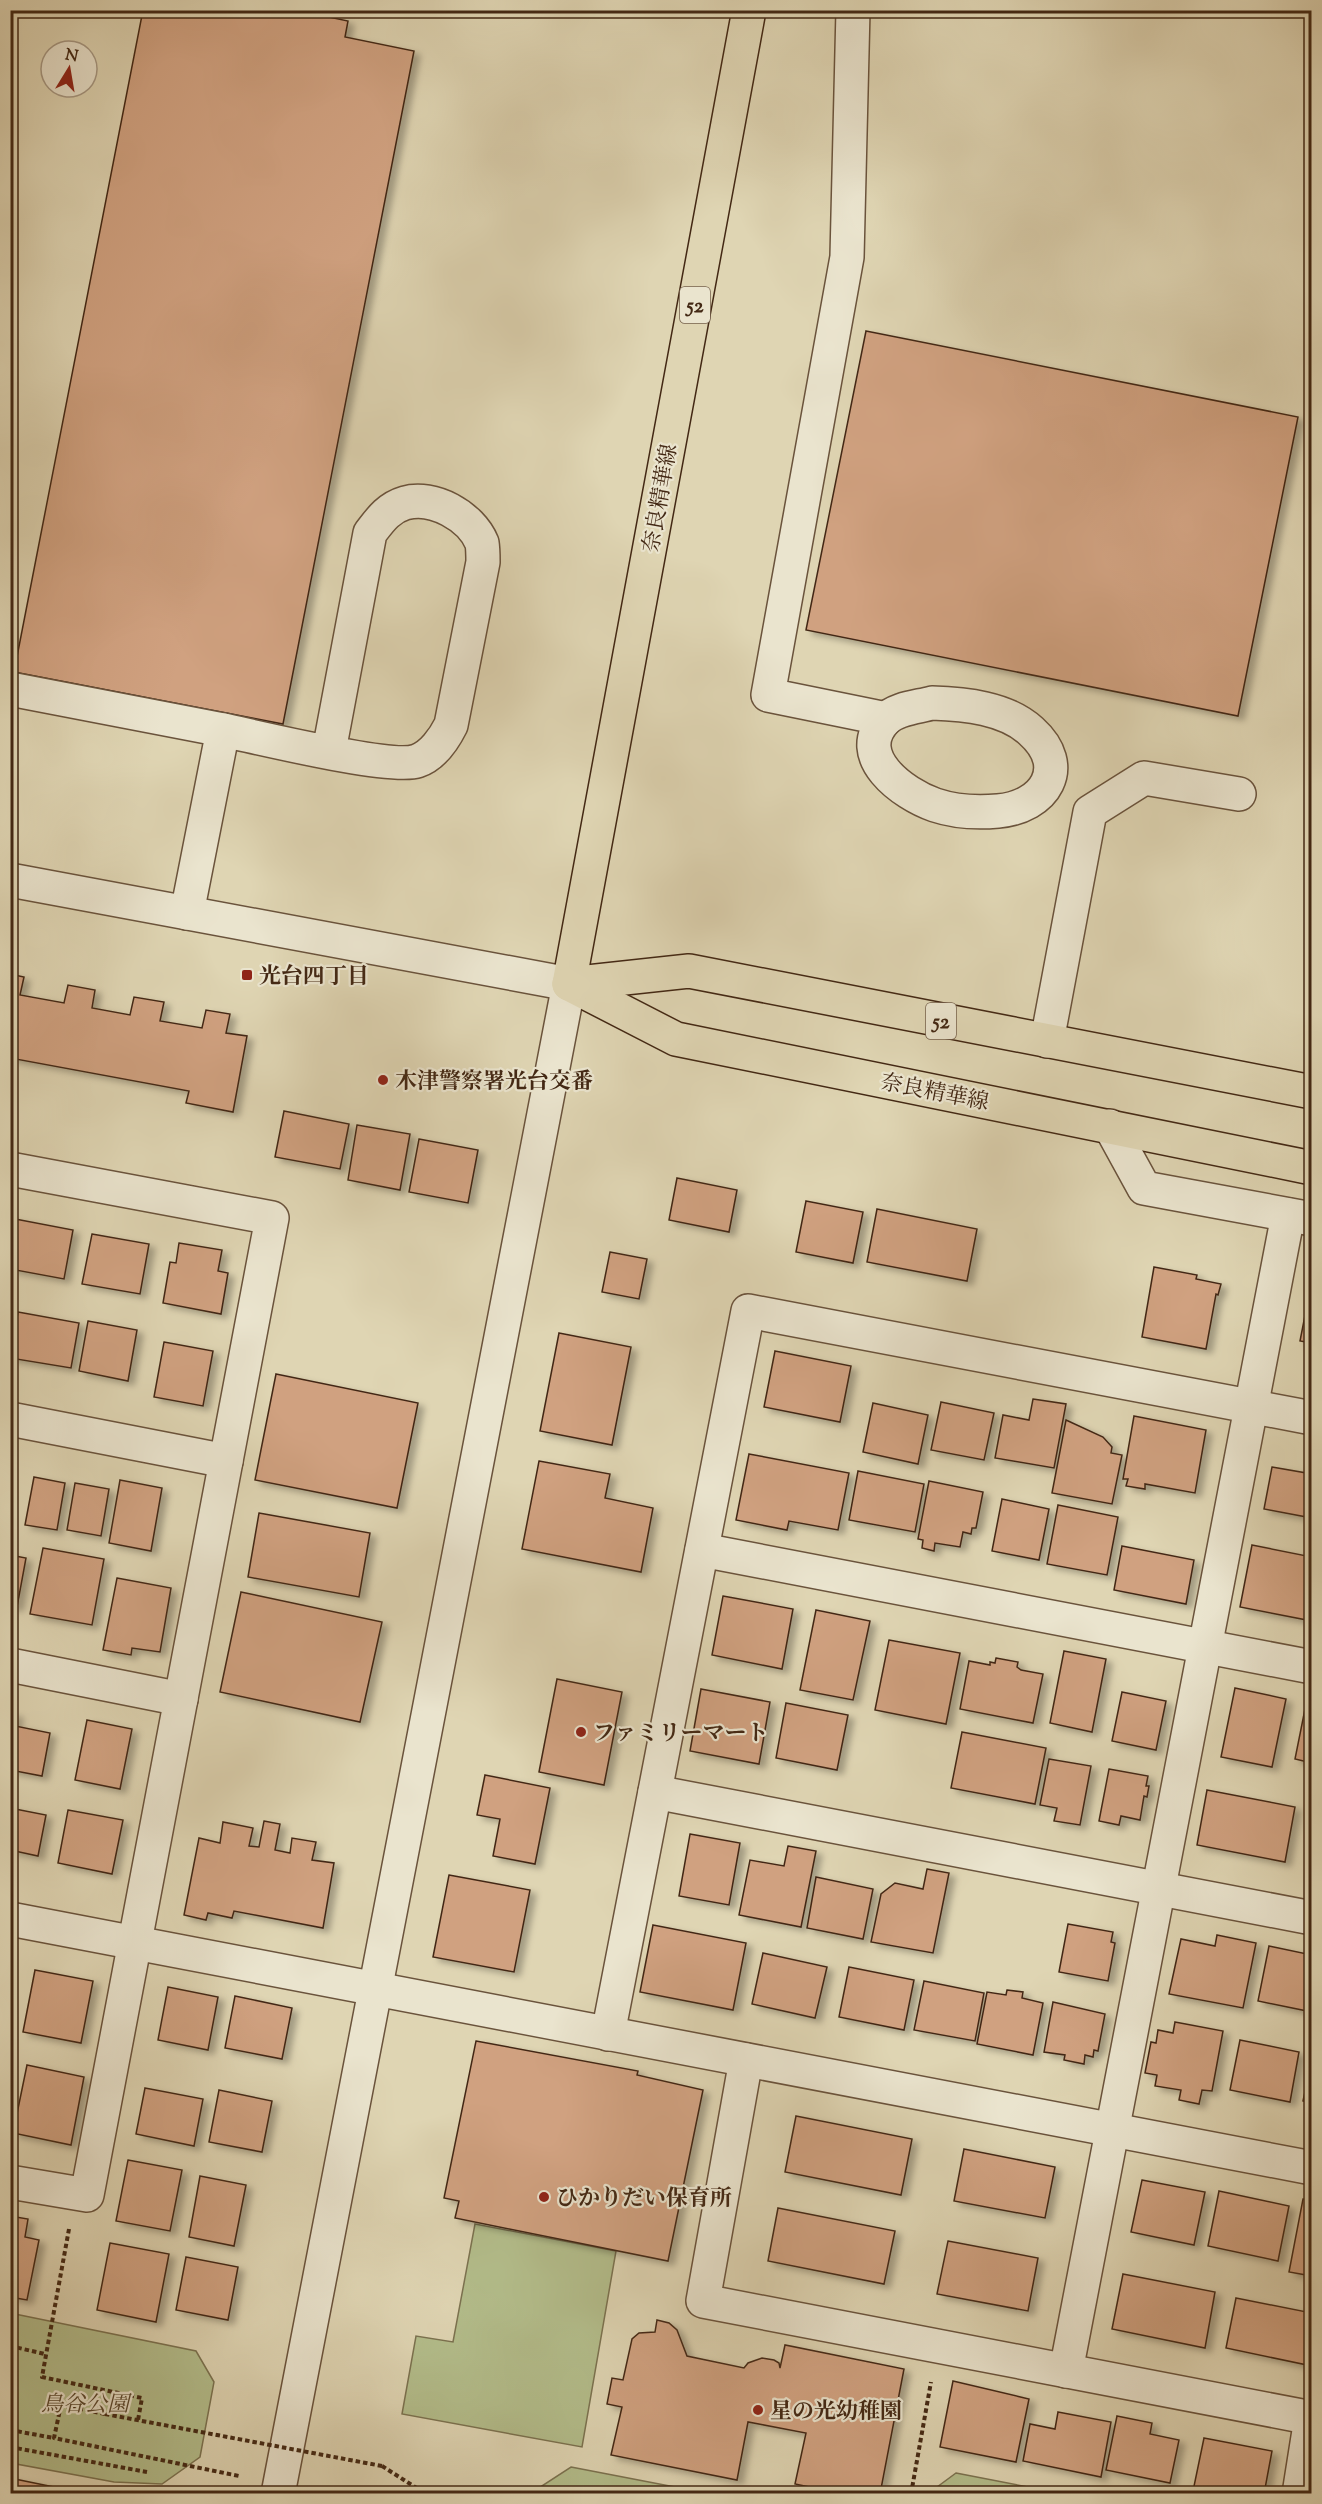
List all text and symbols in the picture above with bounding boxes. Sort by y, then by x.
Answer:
north arrow [39,39,99,99]
text: N [63,44,80,69]
road number: 52 [680,287,710,323]
street label: 奈良精華線 [637,442,687,555]
place label: 光台四丁目 [259,962,369,994]
marker: 光台四丁目 [240,968,254,982]
road number: 52 [926,1003,956,1039]
place label: 木津警察署光台交番 [395,1067,593,1099]
street label: 奈良精華線 [877,1068,991,1120]
marker: 木津警察署光台交番 [376,1073,390,1087]
place label: ファミリーマート [593,1719,769,1751]
marker: ファミリーマート [574,1725,588,1739]
place label: ひかりだい保育所 [556,2184,732,2216]
marker: ひかりだい保育所 [537,2190,551,2204]
park label: 鳥谷公園 [41,2390,132,2422]
place label: 星の光幼稚園 [770,2397,902,2429]
marker: 星の光幼稚園 [751,2403,765,2417]

